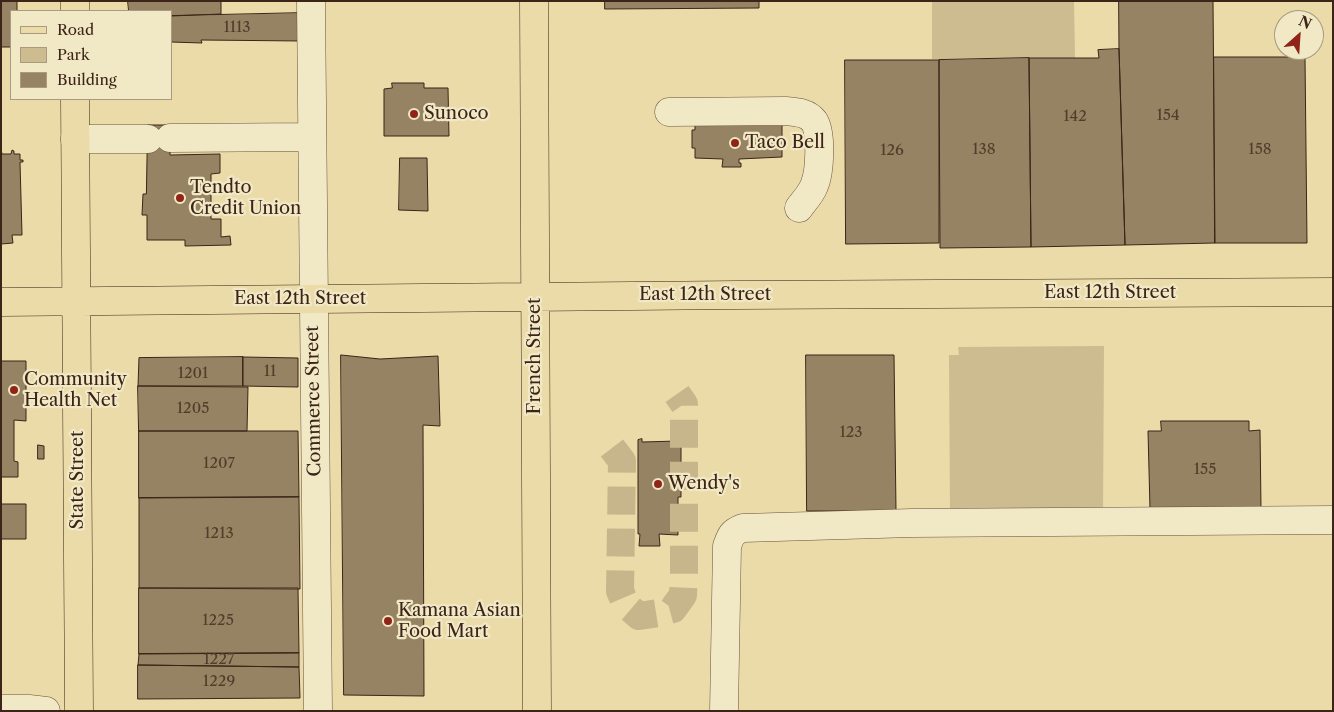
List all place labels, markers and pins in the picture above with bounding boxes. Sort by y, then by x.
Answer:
place label: Sunoco [424,103,489,125]
marker: Sunoco [408,108,420,120]
place label: Taco Bell [745,132,825,154]
marker: Taco Bell [729,137,741,149]
place label: Tendto Credit Union [190,177,301,220]
marker: Tendto Credit Union [174,192,186,204]
place label: Community Health Net [24,369,127,412]
marker: Community Health Net [8,384,20,396]
place label: Wendy's [668,473,740,495]
marker: Wendy's [652,478,664,490]
place label: Kamana Asian Food Mart [398,600,521,642]
marker: Kamana Asian Food Mart [382,615,394,627]

